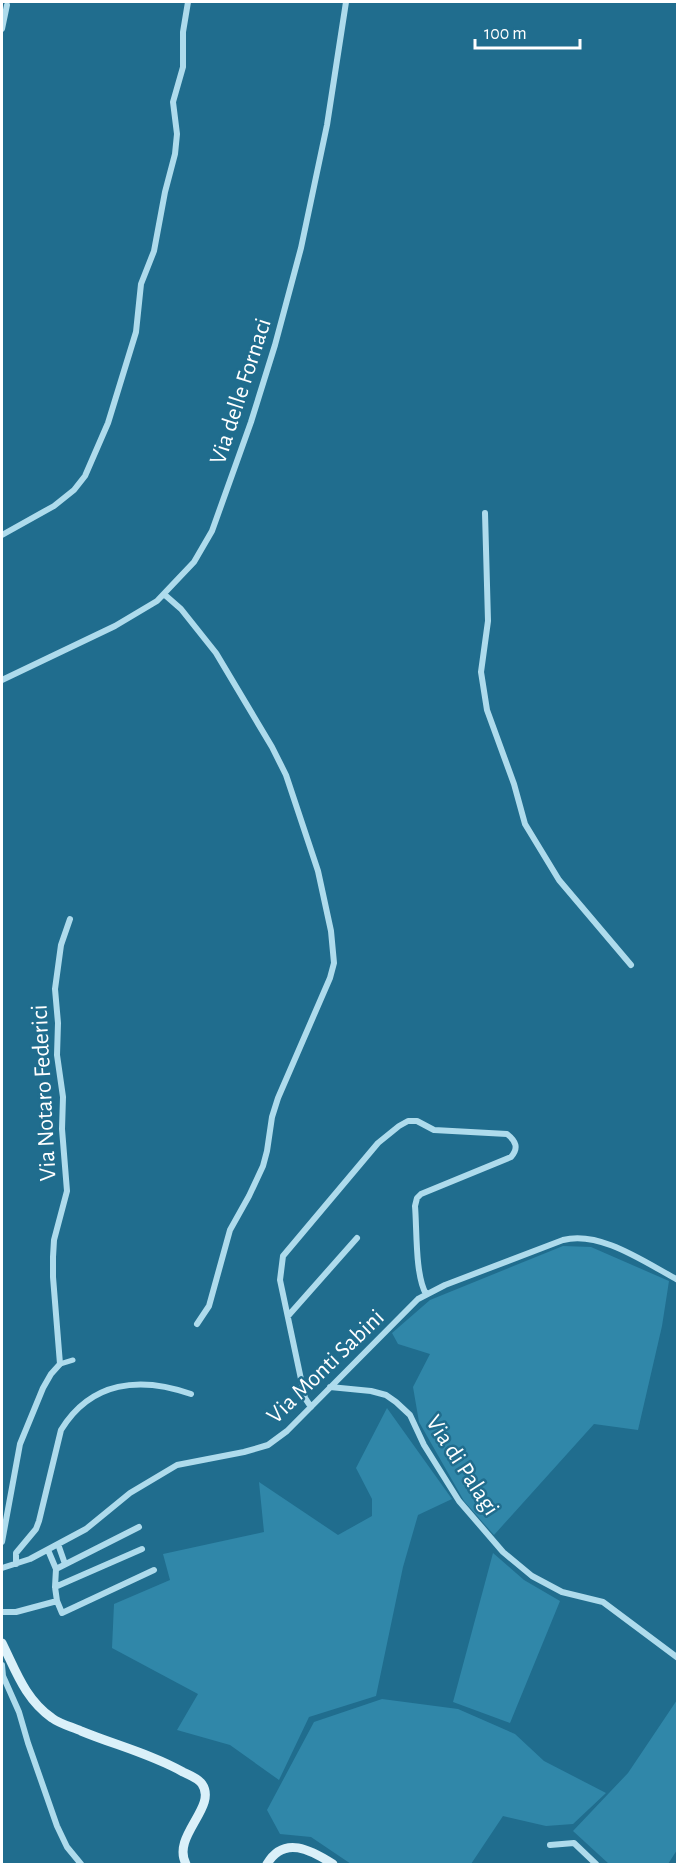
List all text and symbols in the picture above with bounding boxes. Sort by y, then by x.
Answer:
scale bar [475,12,580,50]
text: 100 m [484,25,527,43]
street label: Via delle Fornaci [206,315,276,467]
street label: Via Notaro Federici [27,1004,61,1182]
street label: Via Monti Sabini [263,1305,389,1428]
street label: Via di Palagi [421,1411,503,1520]

